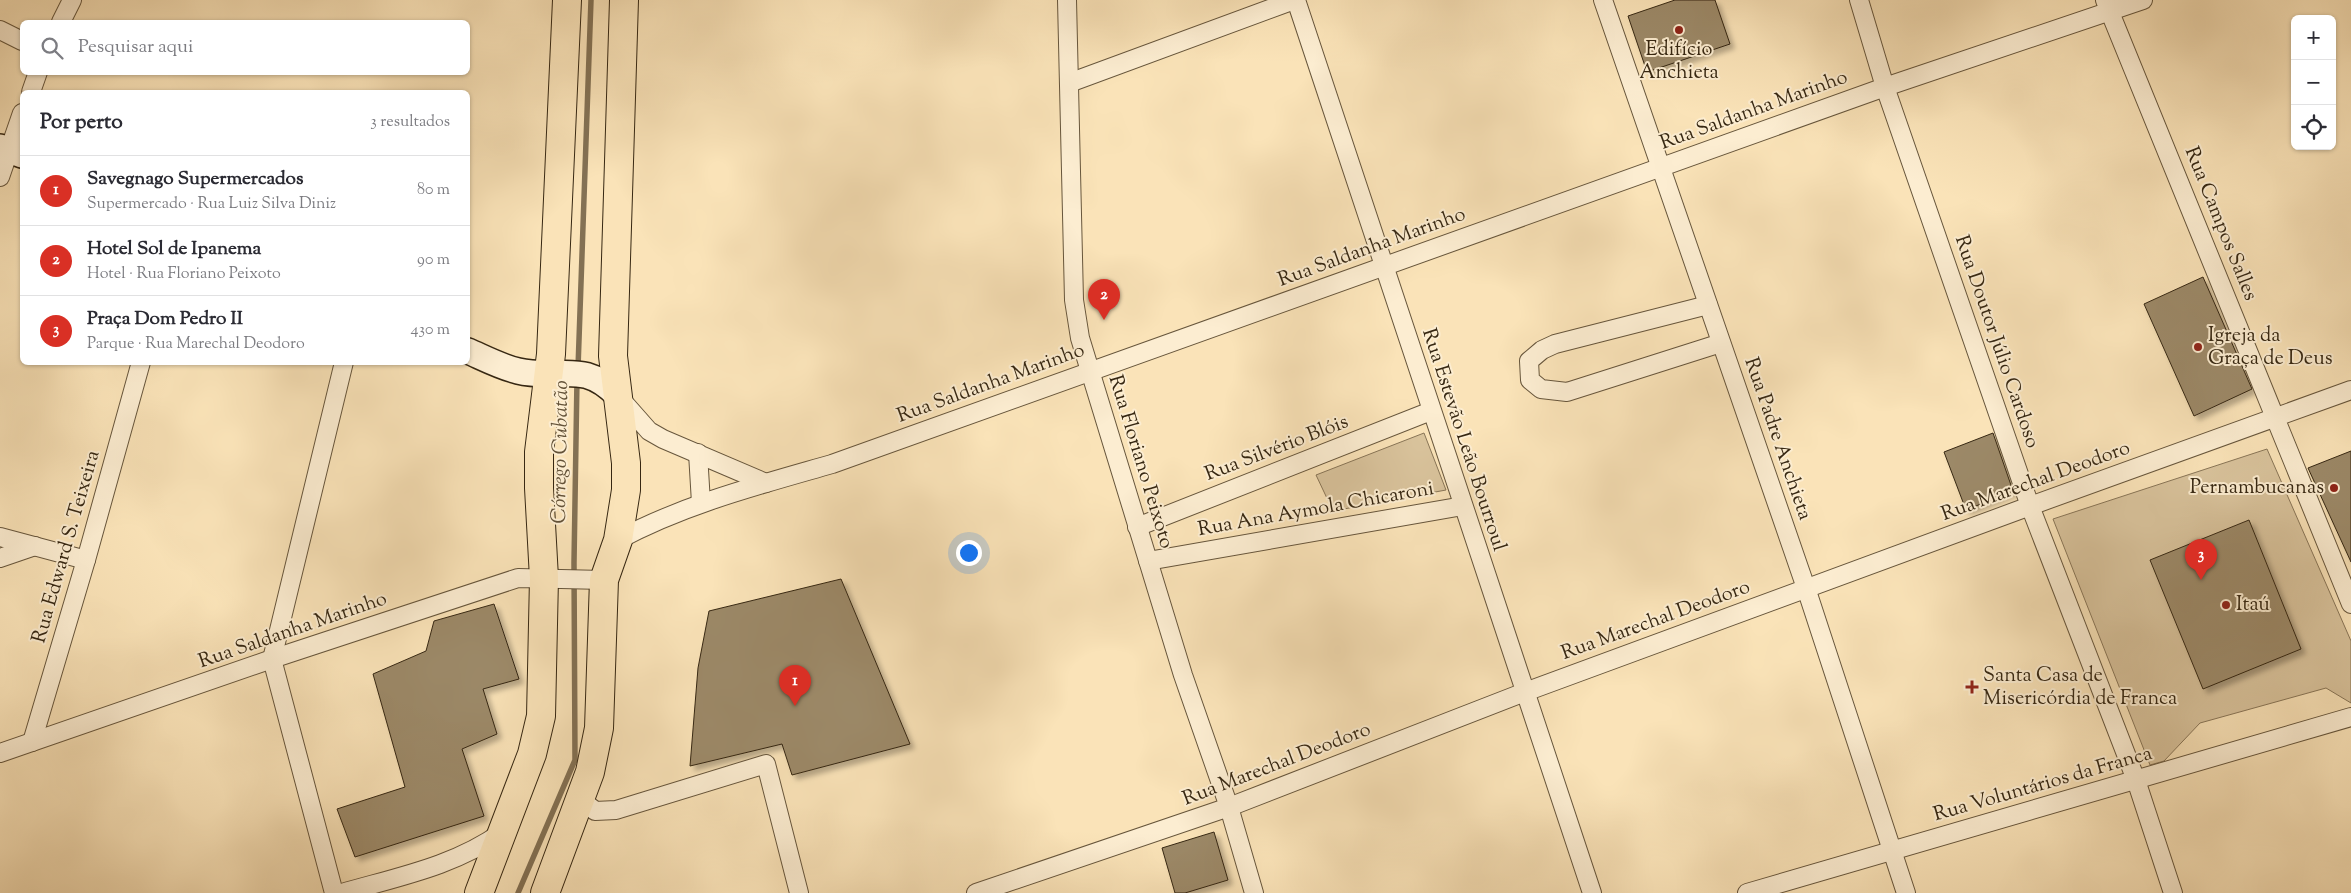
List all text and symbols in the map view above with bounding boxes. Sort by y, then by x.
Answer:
map controls [2291,15,2336,150]
button: + [2291,15,2336,60]
search box [20,20,470,75]
marker: Edifício Anchieta [1673,24,1685,36]
icon: search [38,34,66,62]
text: Pesquisar aqui [78,34,193,61]
place label: Edifício Anchieta [1639,36,1719,88]
button: − [2291,60,2336,105]
street label: Rua Saldanha Marinho [1656,64,1852,158]
button: locate [2291,105,2336,150]
text: Por perto [40,108,123,138]
text: 3 resultados [370,111,450,134]
street label: Rua Campos Salles [2176,143,2264,305]
text: Savegnago Supermercados [87,166,303,193]
text: 1 [53,179,59,202]
text: 80 m [417,179,450,202]
text: Supermercado · Rua Luiz Silva Diniz [87,193,336,216]
street label: Rua Saldanha Marinho [1274,201,1470,295]
street label: Rua Doutor Júlio Cardoso [1946,232,2046,452]
text: Hotel Sol de Ipanema [87,236,261,263]
text: 2 [52,249,60,272]
text: 90 m [417,249,450,272]
text: Hotel · Rua Floriano Peixoto [87,263,281,286]
pin: 2 [1088,279,1120,320]
text: Praça Dom Pedro II [87,306,243,333]
text: 3 [53,319,59,342]
text: 430 m [411,319,450,342]
place label: Igreja da Graça de Deus [2208,322,2333,374]
street label: Rua Estevão Leão Bourroul [1413,325,1513,556]
text: Parque · Rua Marechal Deodoro [87,333,305,356]
street label: Rua Saldanha Marinho [893,337,1089,431]
marker: Igreja da Graça de Deus [2192,341,2204,353]
street label: Rua Padre Anchieta [1736,354,1818,524]
street label: Rua Floriano Peixoto [1100,372,1180,552]
water label: Córrego Cubatão [545,380,577,524]
street label: Rua Silvério Blóis [1201,408,1353,490]
street label: Rua Marechal Deodoro [1937,434,2135,530]
street label: Rua Edward S. Teixeira [26,447,108,647]
place label: Pernambucanas [2190,474,2324,503]
street label: Rua Ana Aymola Chicaroni [1196,475,1437,545]
marker: Pernambucanas [2328,482,2340,494]
pin: 3 [2185,539,2217,580]
your location [956,540,982,566]
street label: Rua Marechal Deodoro [1557,573,1755,669]
street label: Rua Saldanha Marinho [195,585,391,677]
place label: Itaú [2236,591,2270,620]
marker: Itaú [2220,599,2232,611]
place label: Santa Casa de Misericórdia de Franca [1983,662,2177,714]
pin: 1 [779,665,811,706]
marker: Santa Casa de Misericórdia de Franca [1965,680,1979,694]
street label: Rua Marechal Deodoro [1179,716,1375,814]
street label: Rua Voluntários da Franca [1930,740,2156,830]

